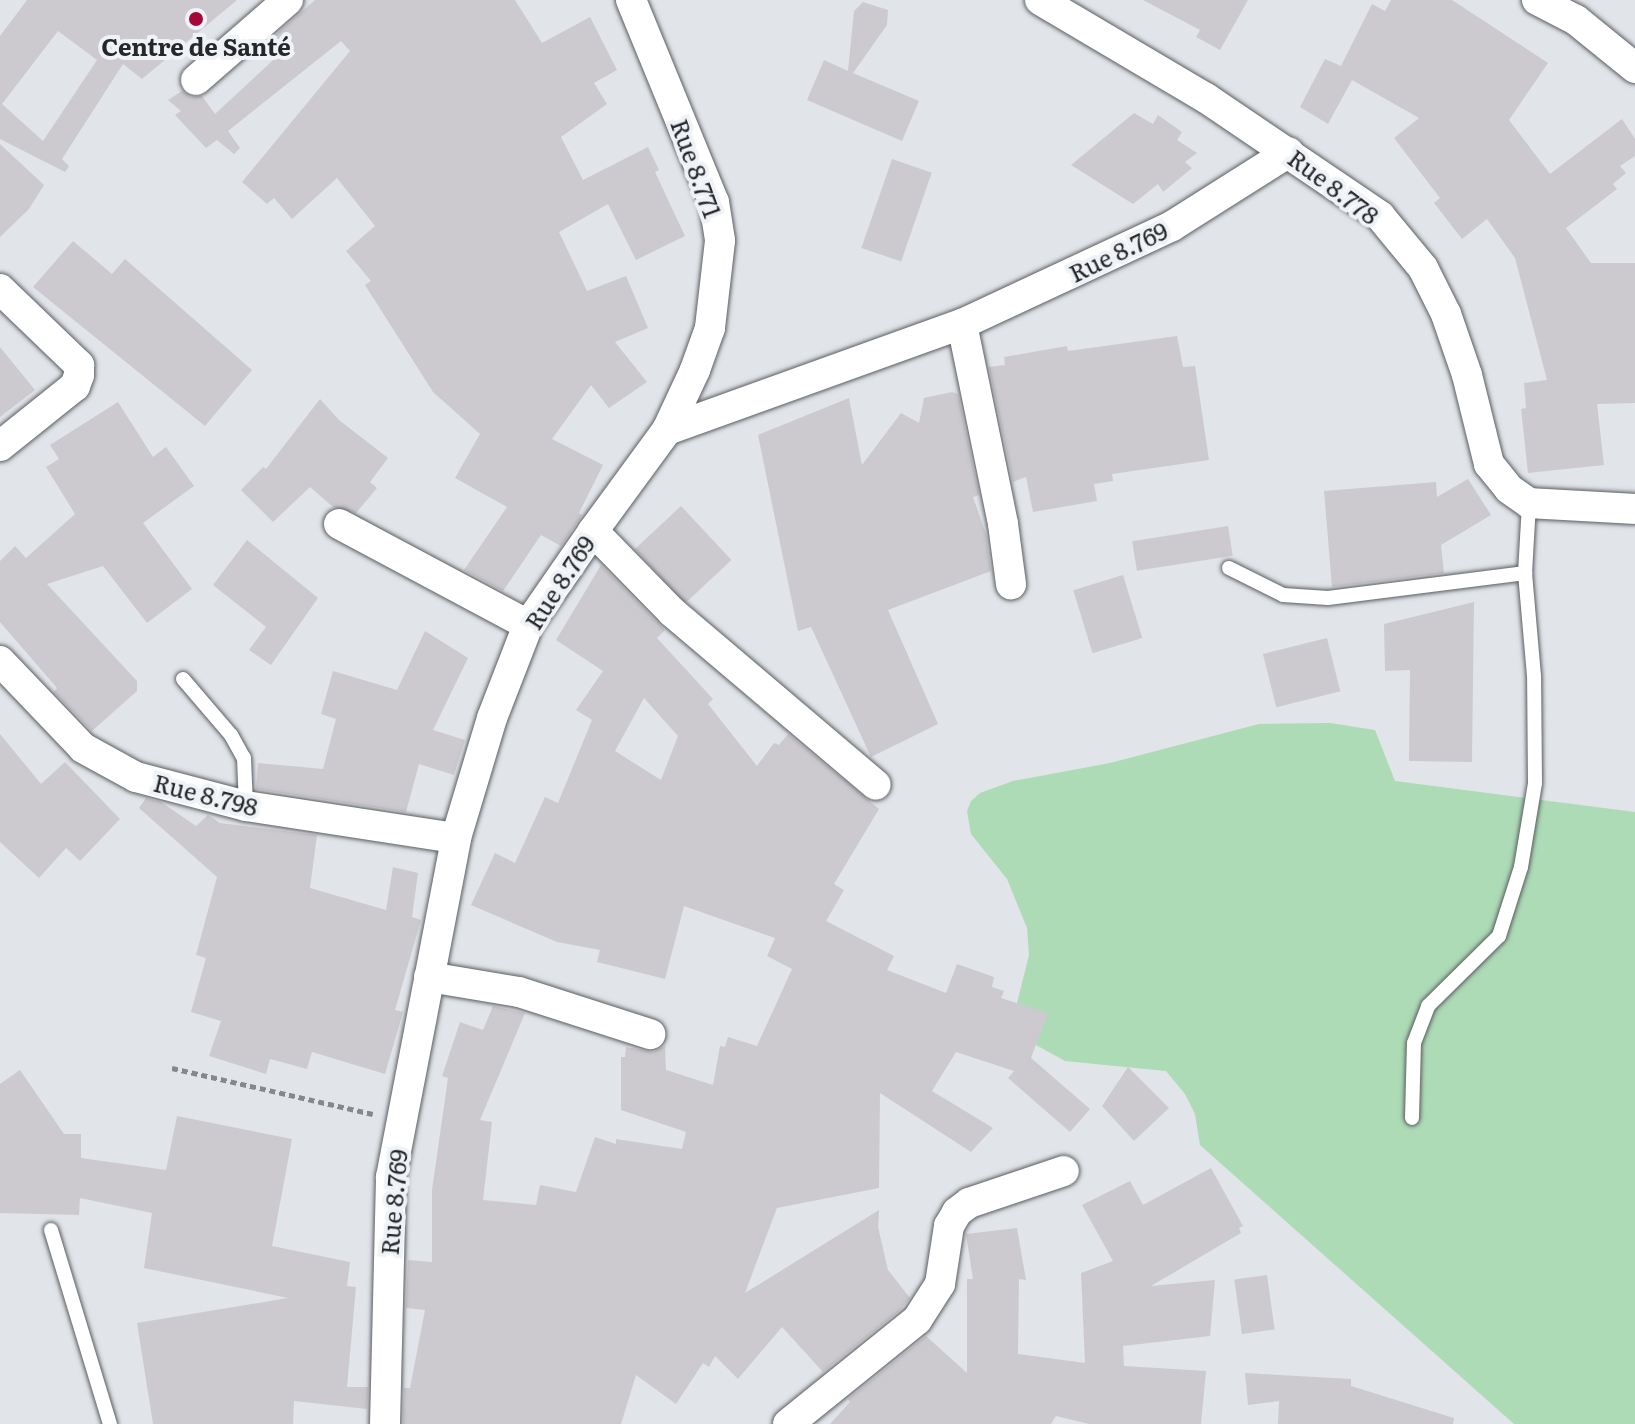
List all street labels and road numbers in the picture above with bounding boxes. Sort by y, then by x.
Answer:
street label: Rue 8.771 [666,115,728,221]
street label: Rue 8.778 [1283,143,1385,229]
street label: Rue 8.769 [1064,215,1172,287]
street label: Rue 8.769 [518,530,600,634]
street label: Rue 8.798 [151,767,261,821]
street label: Rue 8.769 [374,1148,412,1256]

